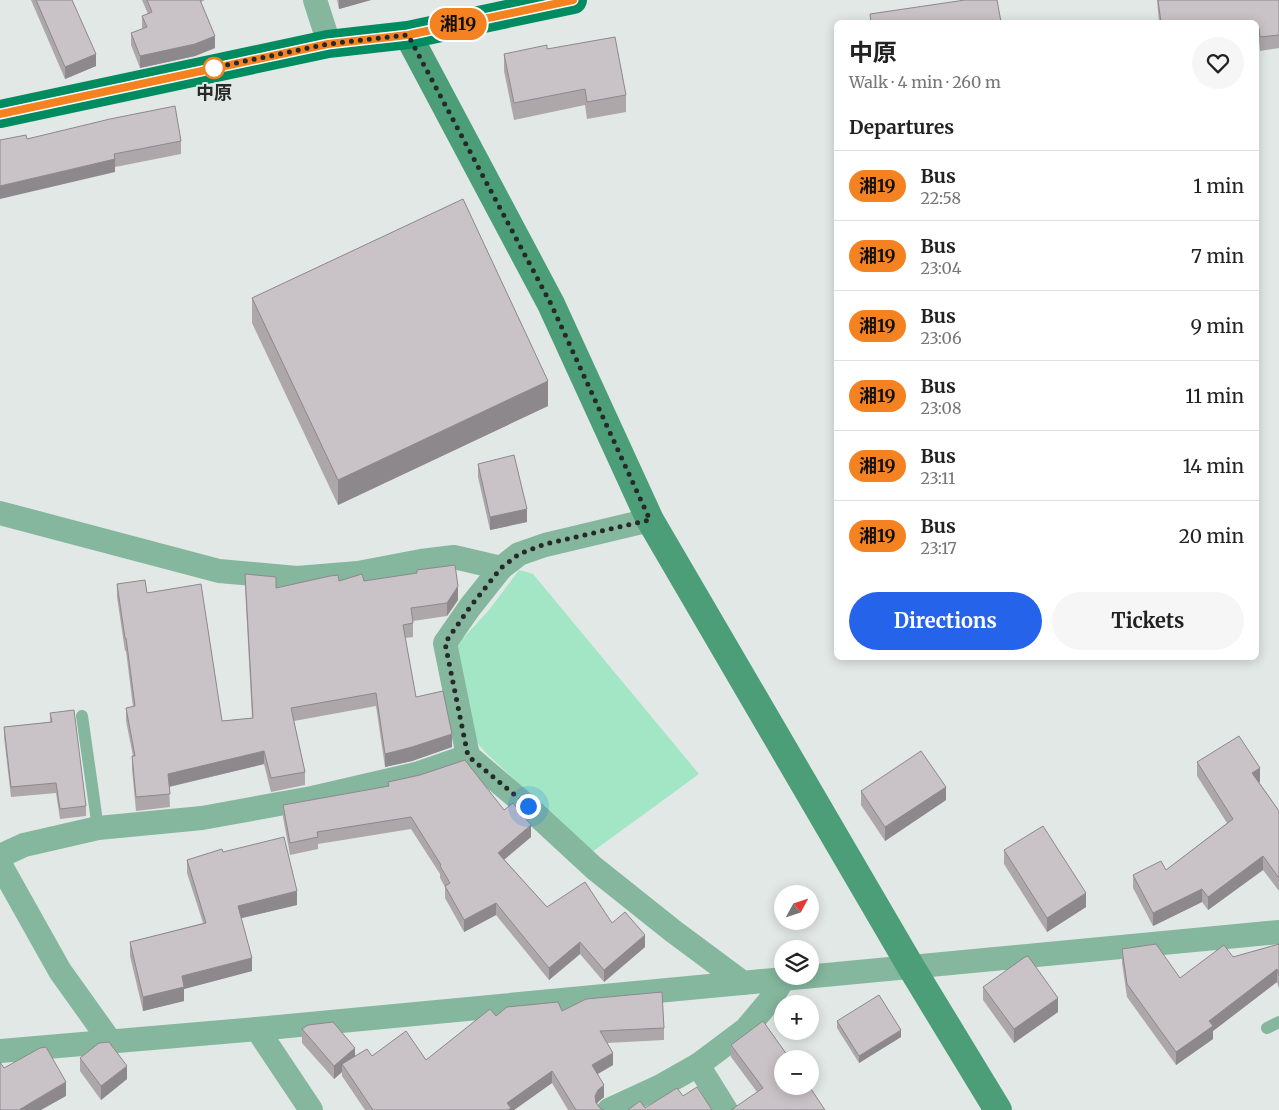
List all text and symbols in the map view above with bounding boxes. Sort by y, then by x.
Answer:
line badge: 湘19 [429,8,487,40]
text: 湘19 [440,12,476,35]
text: 中原 [849,37,897,68]
button: heart [1192,37,1244,89]
marker: 中原 [203,57,225,79]
text: Walk · 4 min · 260 m [849,72,1001,92]
place label: 中原 [196,81,232,104]
text: Departures [849,115,954,139]
text: Bus [921,164,956,188]
text: 湘19 [859,174,896,197]
text: 1 min [1193,174,1244,198]
text: 22:58 [921,188,961,208]
text: Bus [921,234,956,258]
text: 湘19 [859,244,896,267]
text: 7 min [1191,244,1244,268]
text: 23:04 [921,258,962,278]
text: Bus [921,304,956,328]
text: 湘19 [859,314,896,337]
text: 9 min [1190,314,1244,338]
text: 23:06 [921,328,962,348]
text: Bus [921,374,956,398]
text: 湘19 [859,384,896,407]
text: 11 min [1185,384,1244,408]
text: 23:08 [921,398,961,418]
text: Bus [921,444,956,468]
text: 湘19 [859,454,896,477]
text: 14 min [1183,454,1244,478]
text: 23:11 [921,468,955,488]
text: Bus [921,514,956,538]
text: 湘19 [859,524,896,547]
text: 20 min [1179,524,1244,548]
text: 23:17 [921,538,957,558]
button: Directions [849,592,1042,650]
button: Tickets [1052,592,1244,650]
your location [516,794,541,819]
north arrow [774,885,819,930]
map controls [774,885,819,1095]
button: layers [774,940,819,985]
button: + [774,995,819,1040]
button: − [774,1050,819,1095]

